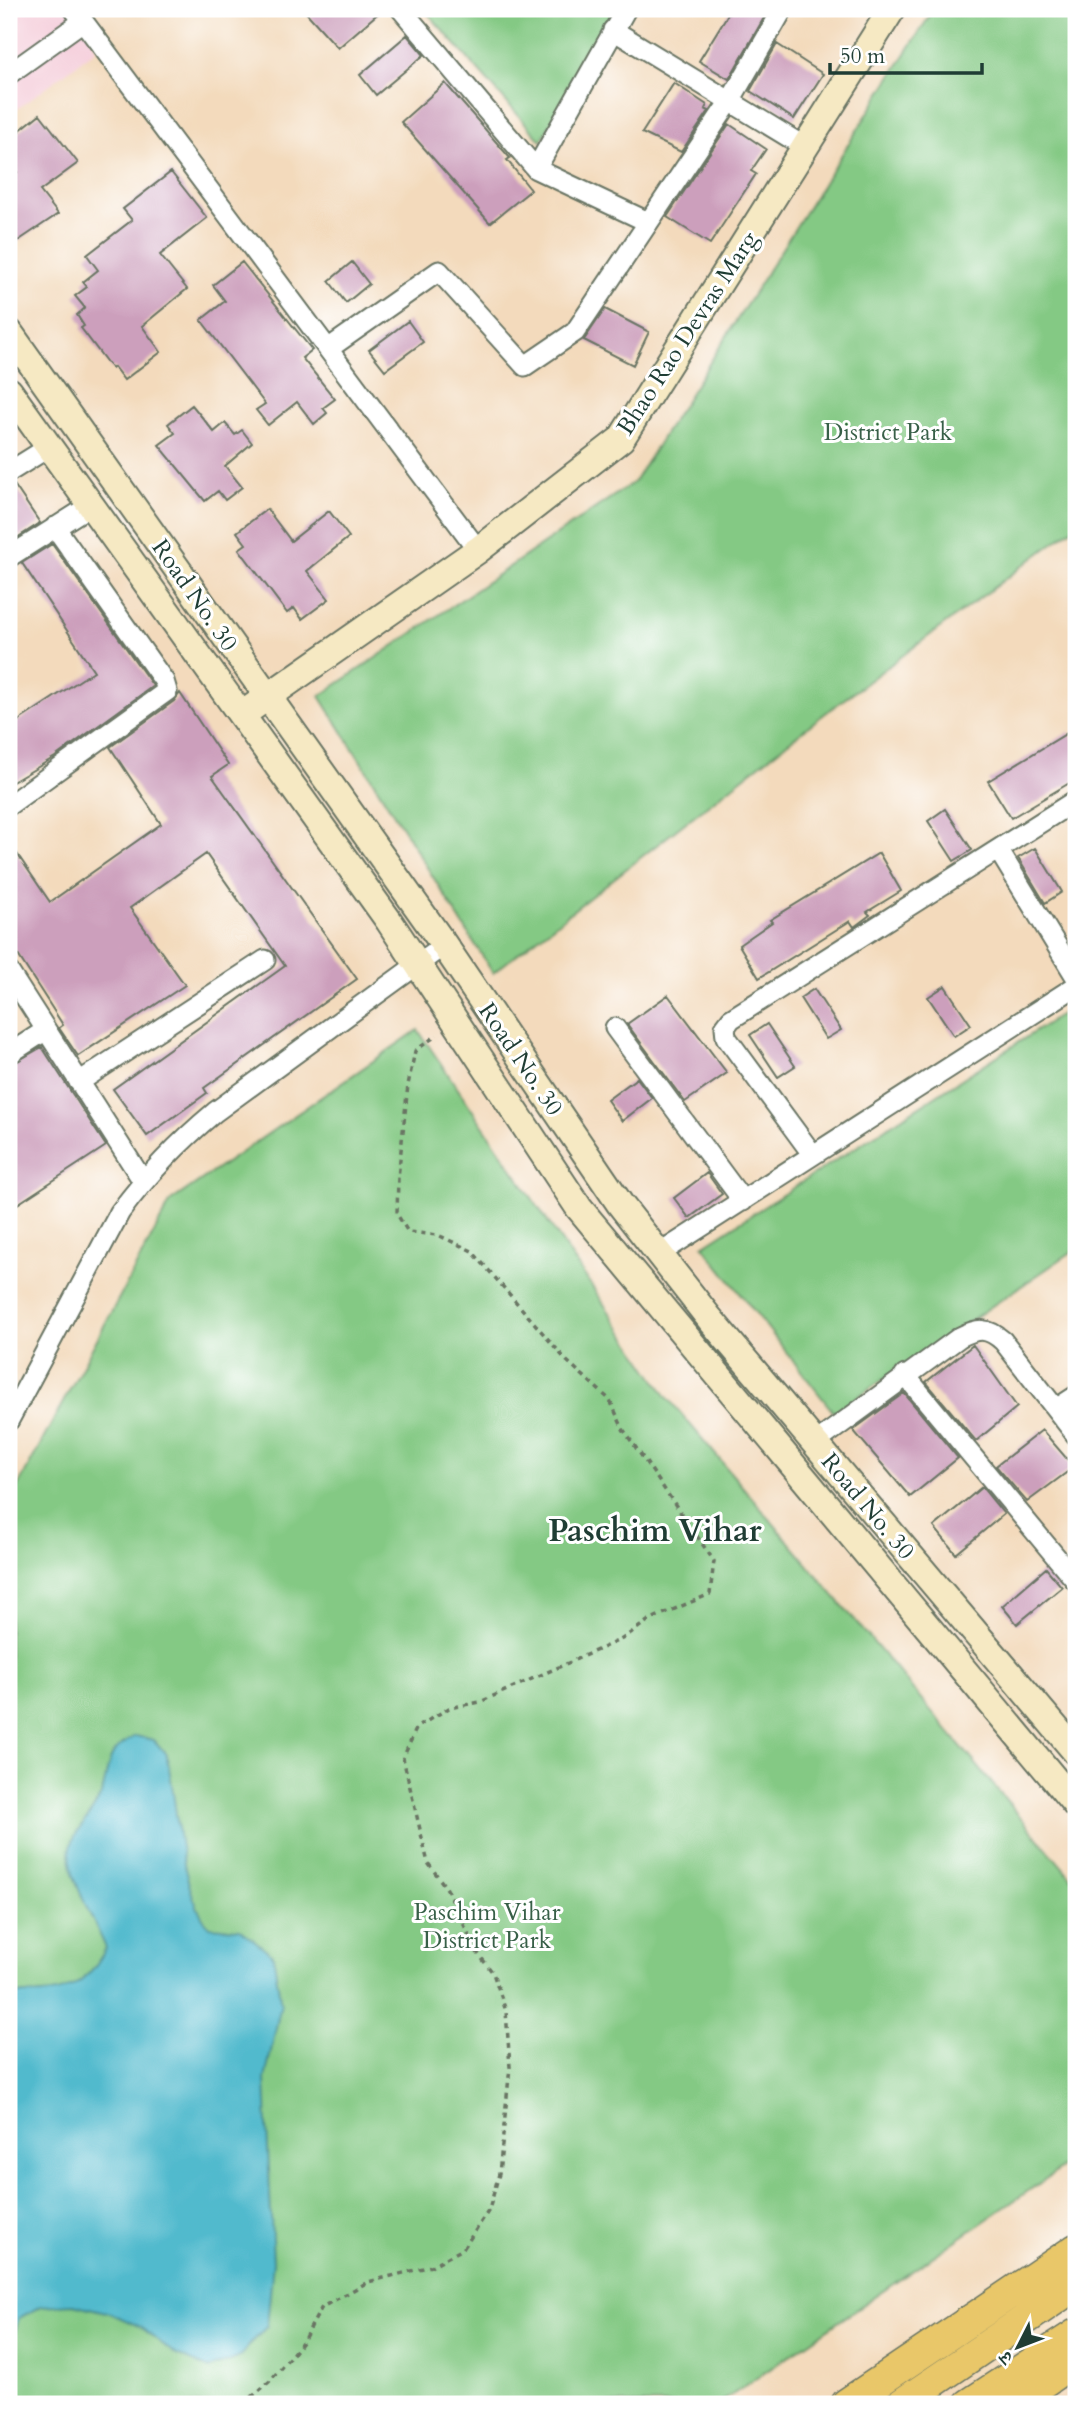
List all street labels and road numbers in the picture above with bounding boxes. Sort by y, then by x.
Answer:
street label: Bhao Rao Devras Marg [609,224,766,442]
street label: Road No. 30 [144,533,245,658]
street label: Road No. 30 [471,996,571,1122]
street label: Road No. 30 [813,1446,922,1567]

